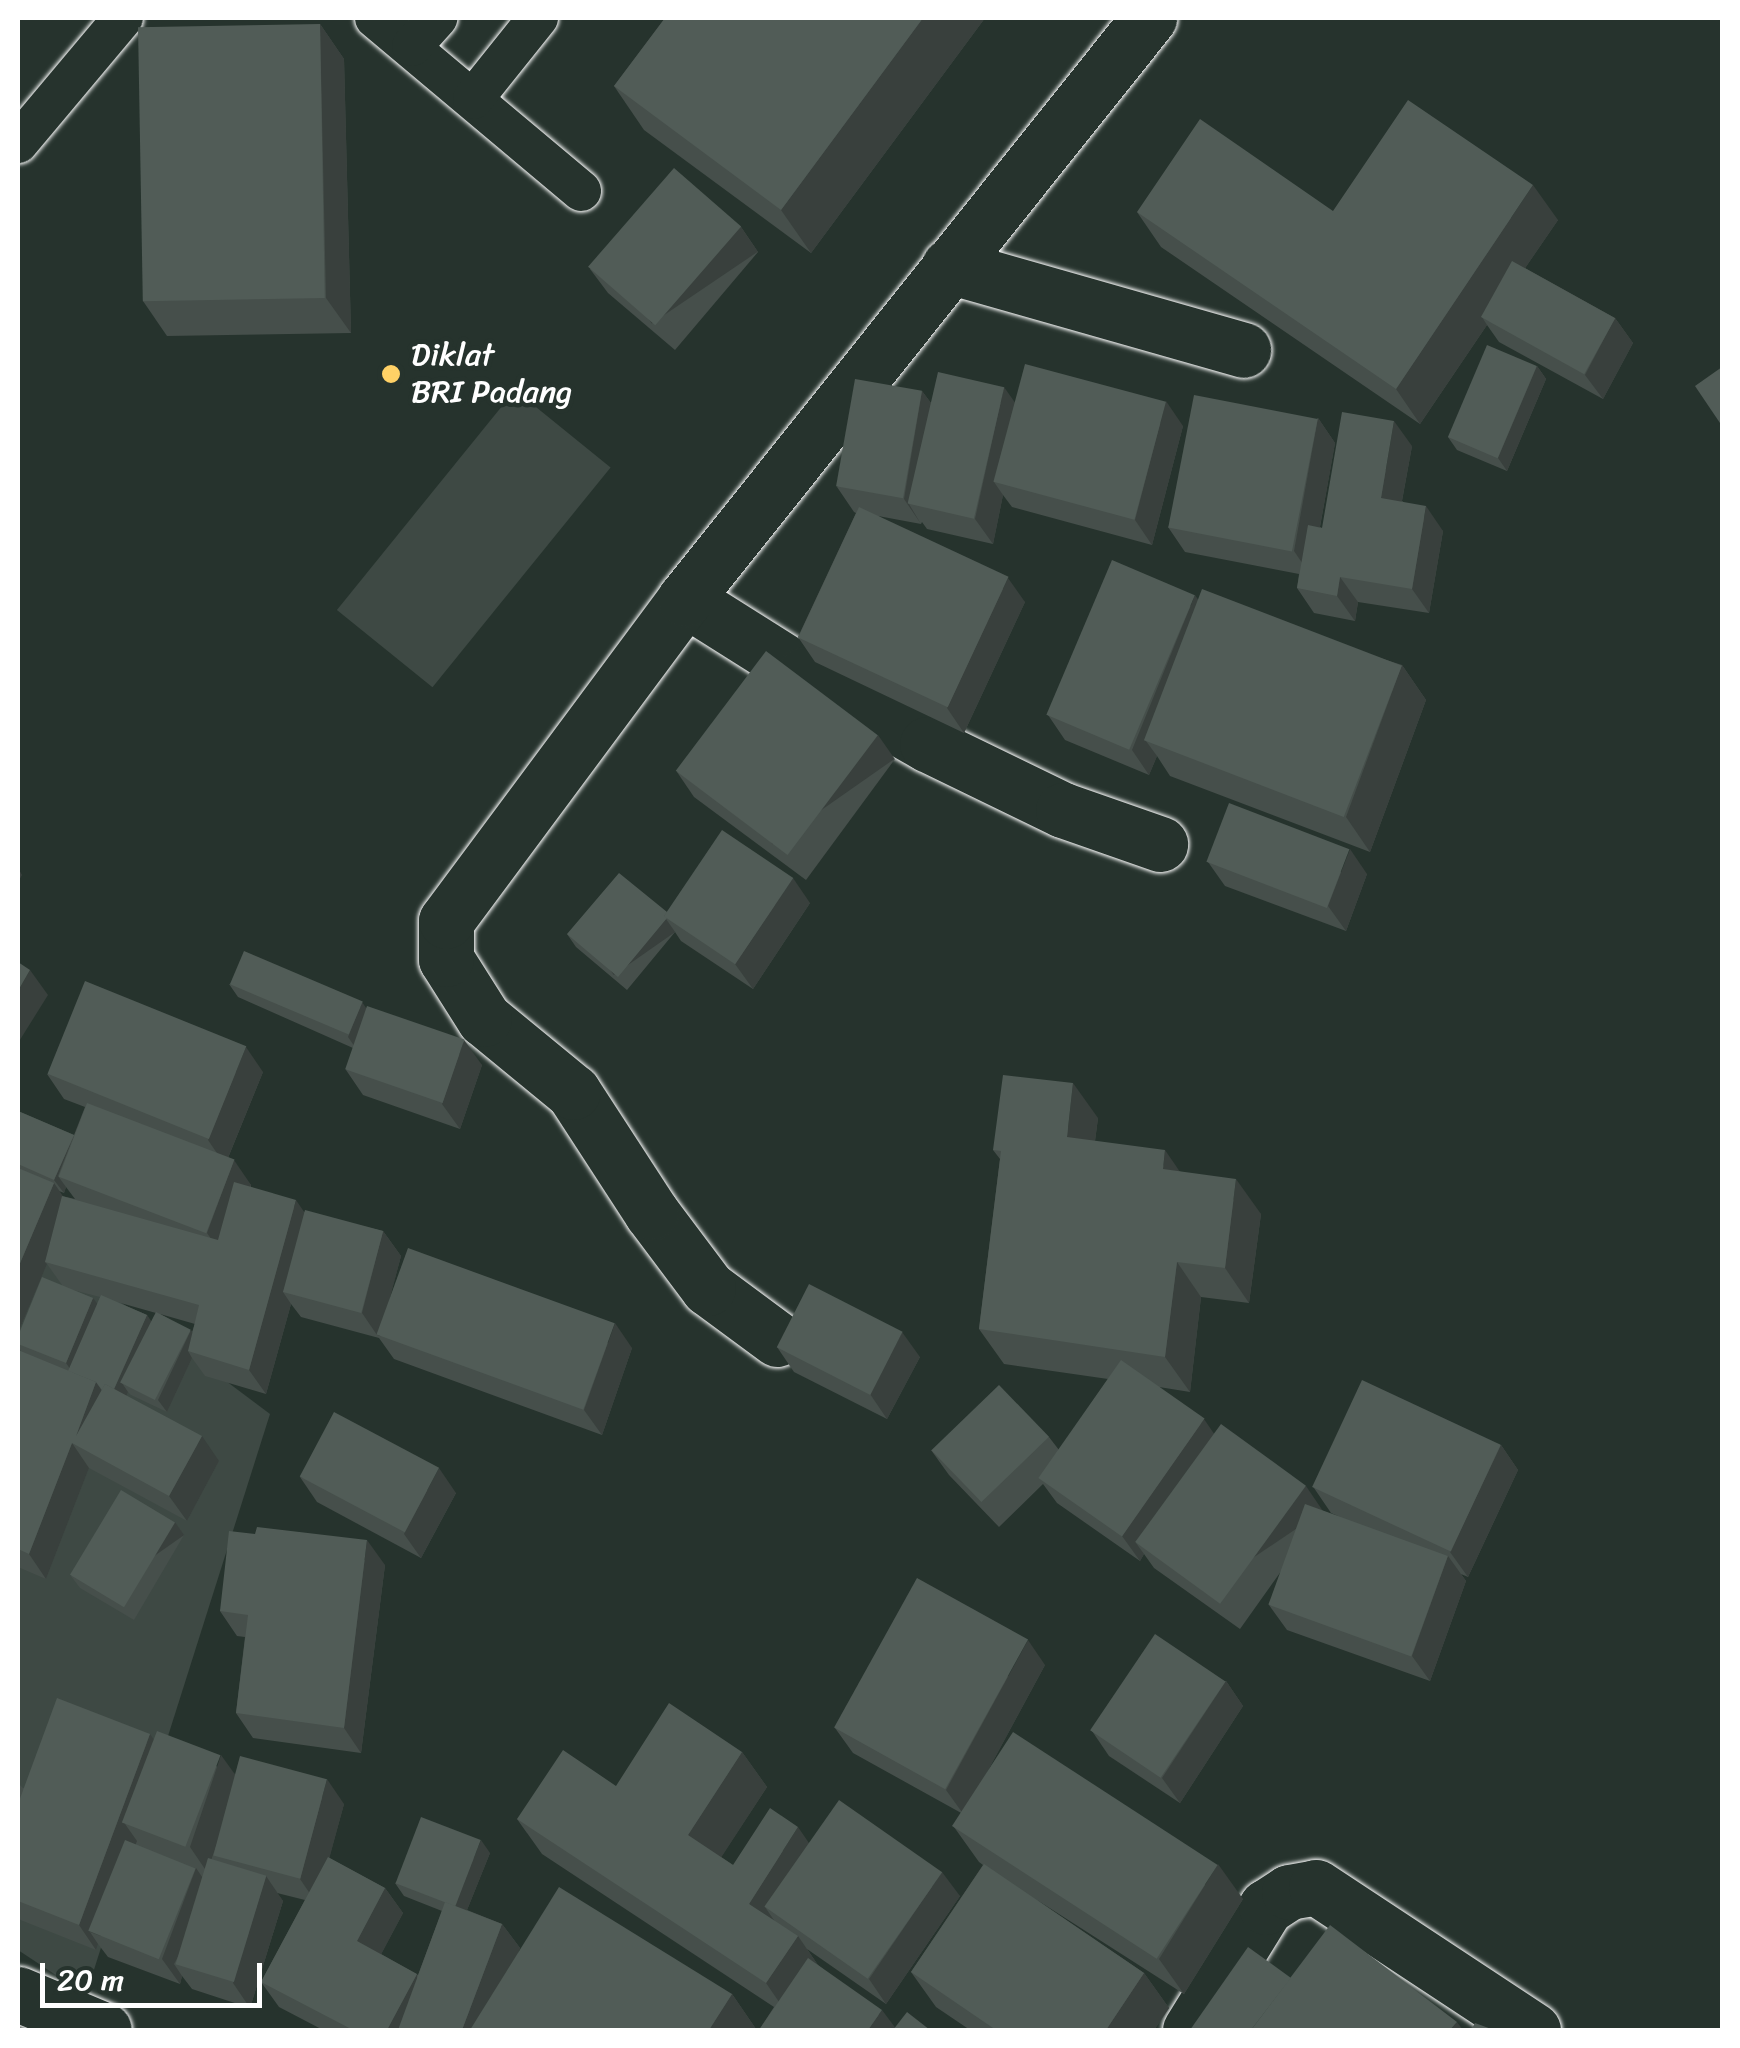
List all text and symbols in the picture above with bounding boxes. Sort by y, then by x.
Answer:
place label: Diklat BRI Padang [411,337,573,412]
marker: Diklat BRI Padang [380,363,402,385]
scale bar [45,1943,268,2005]
text: 20 m [57,1953,124,2007]

